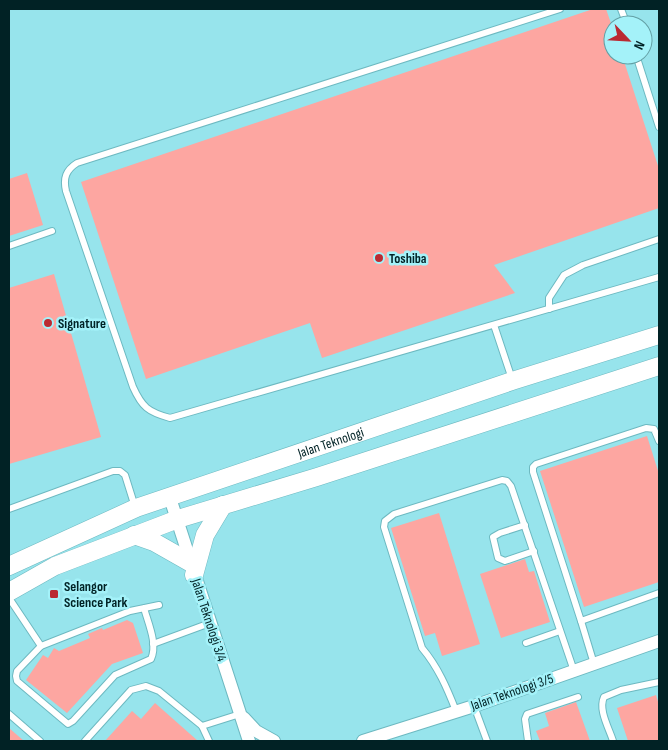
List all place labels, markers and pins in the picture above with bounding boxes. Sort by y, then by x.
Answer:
place label: Toshiba [389,250,427,267]
marker: Toshiba [373,252,385,264]
place label: Signature [58,315,106,332]
marker: Signature [42,317,54,329]
place label: Selangor Science Park [64,578,128,611]
marker: Selangor Science Park [48,588,60,600]

